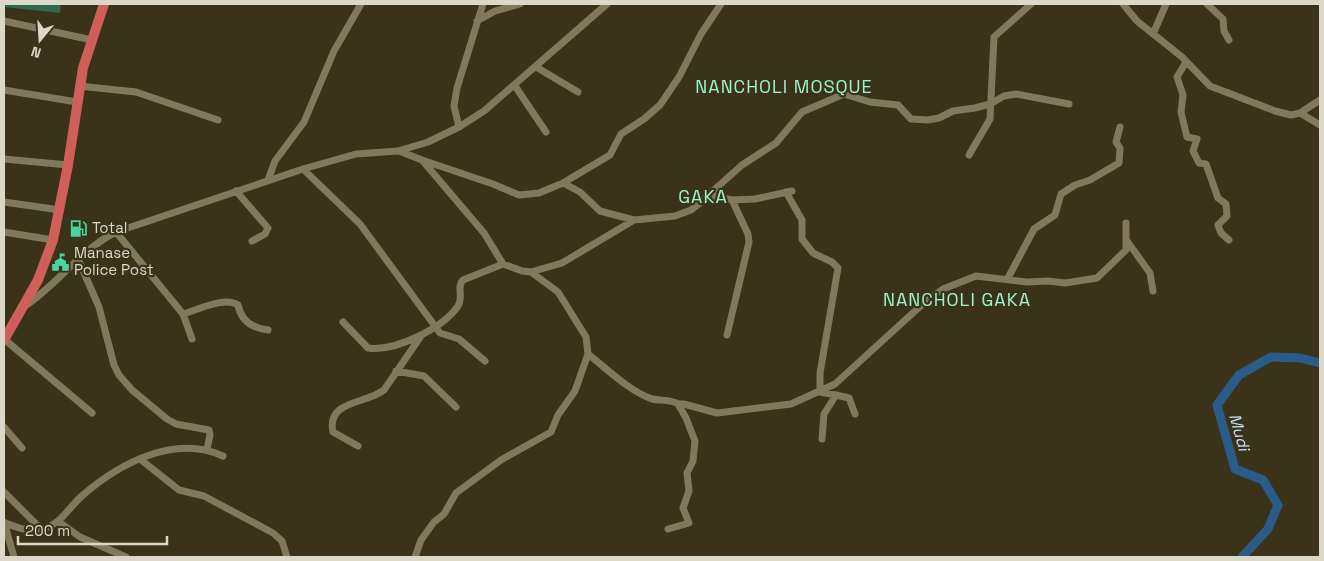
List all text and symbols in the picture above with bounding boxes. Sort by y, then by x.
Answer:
north arrow [15,15,65,65]
text: N [29,42,43,62]
district label: NANCHOLI MOSQUE [695,75,873,98]
district label: GAKA [678,185,728,208]
fuel station icon: Total [68,218,88,238]
place label: Total [92,218,127,237]
place label: Manase Police Post [74,243,154,279]
public building icon: Manase Police Post [50,252,70,272]
district label: NANCHOLI GAKA [883,288,1031,311]
water label: Mudi [1224,411,1255,455]
scale bar [18,514,166,546]
text: 200 m [25,521,70,540]

